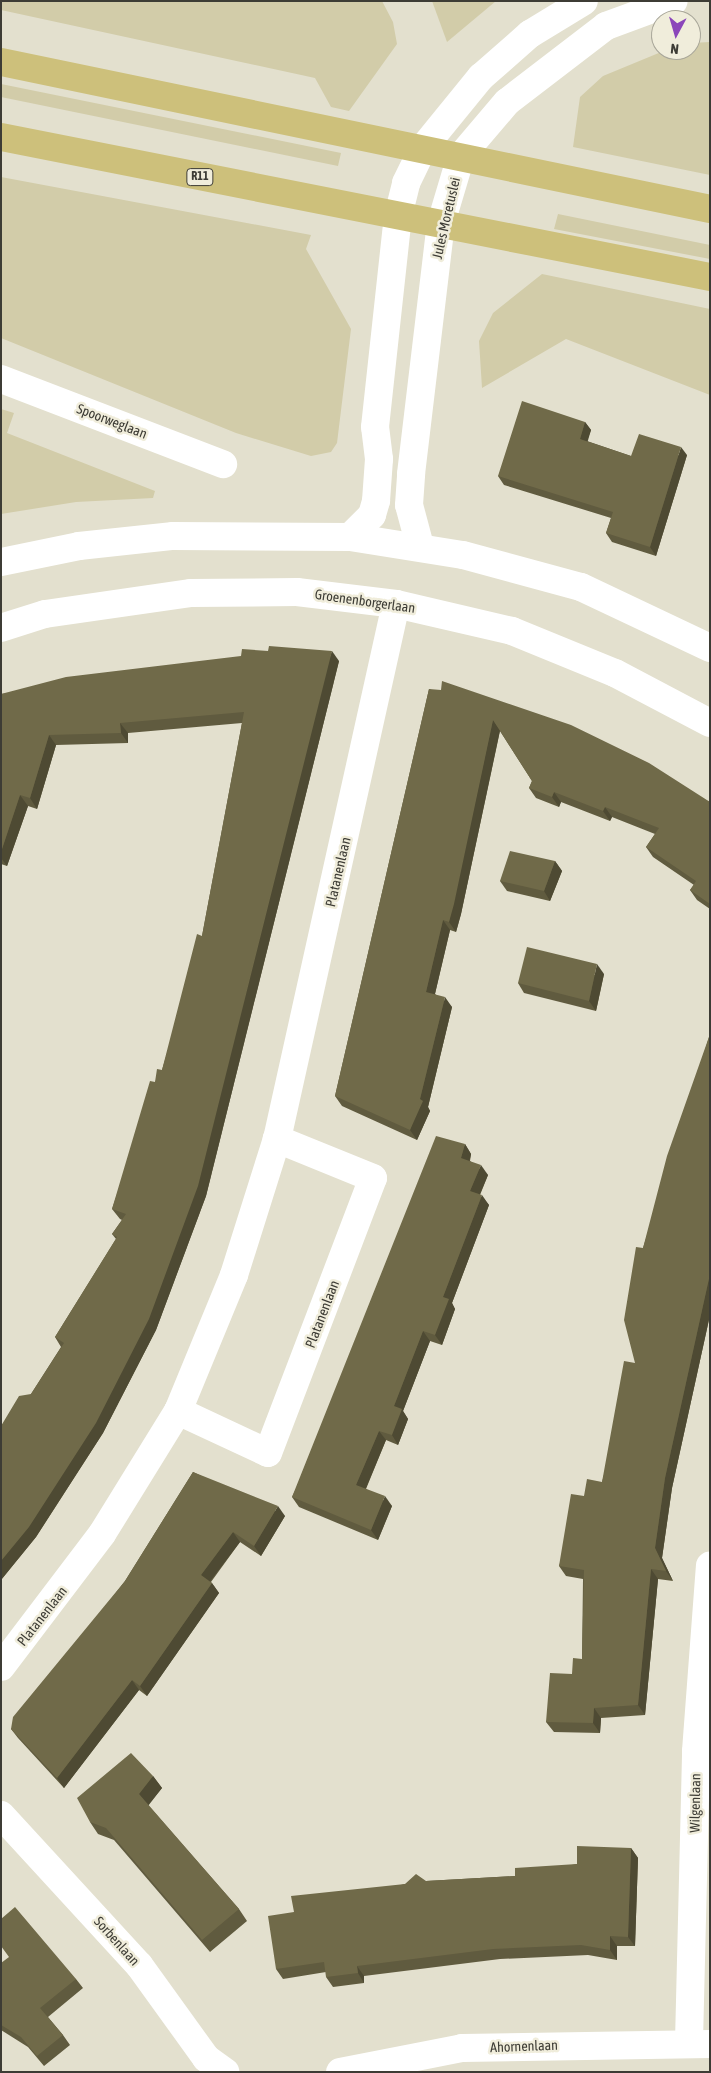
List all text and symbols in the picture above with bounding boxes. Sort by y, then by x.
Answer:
north arrow [651,10,701,60]
text: N [670,41,679,57]
road number: R11 [186,168,214,186]
street label: Jules Moretuslei [428,176,464,260]
street label: Spoorweglaan [74,400,150,442]
street label: Groenenborgerlaan [314,586,416,616]
street label: Platanenlaan [322,835,354,909]
street label: Platanenlaan [301,1278,343,1350]
street label: Platanenlaan [14,1583,70,1649]
street label: Wilgenlaan [686,1773,704,1833]
street label: Sorbenlaan [91,1913,143,1969]
street label: Ahornenlaan [490,2036,558,2056]

